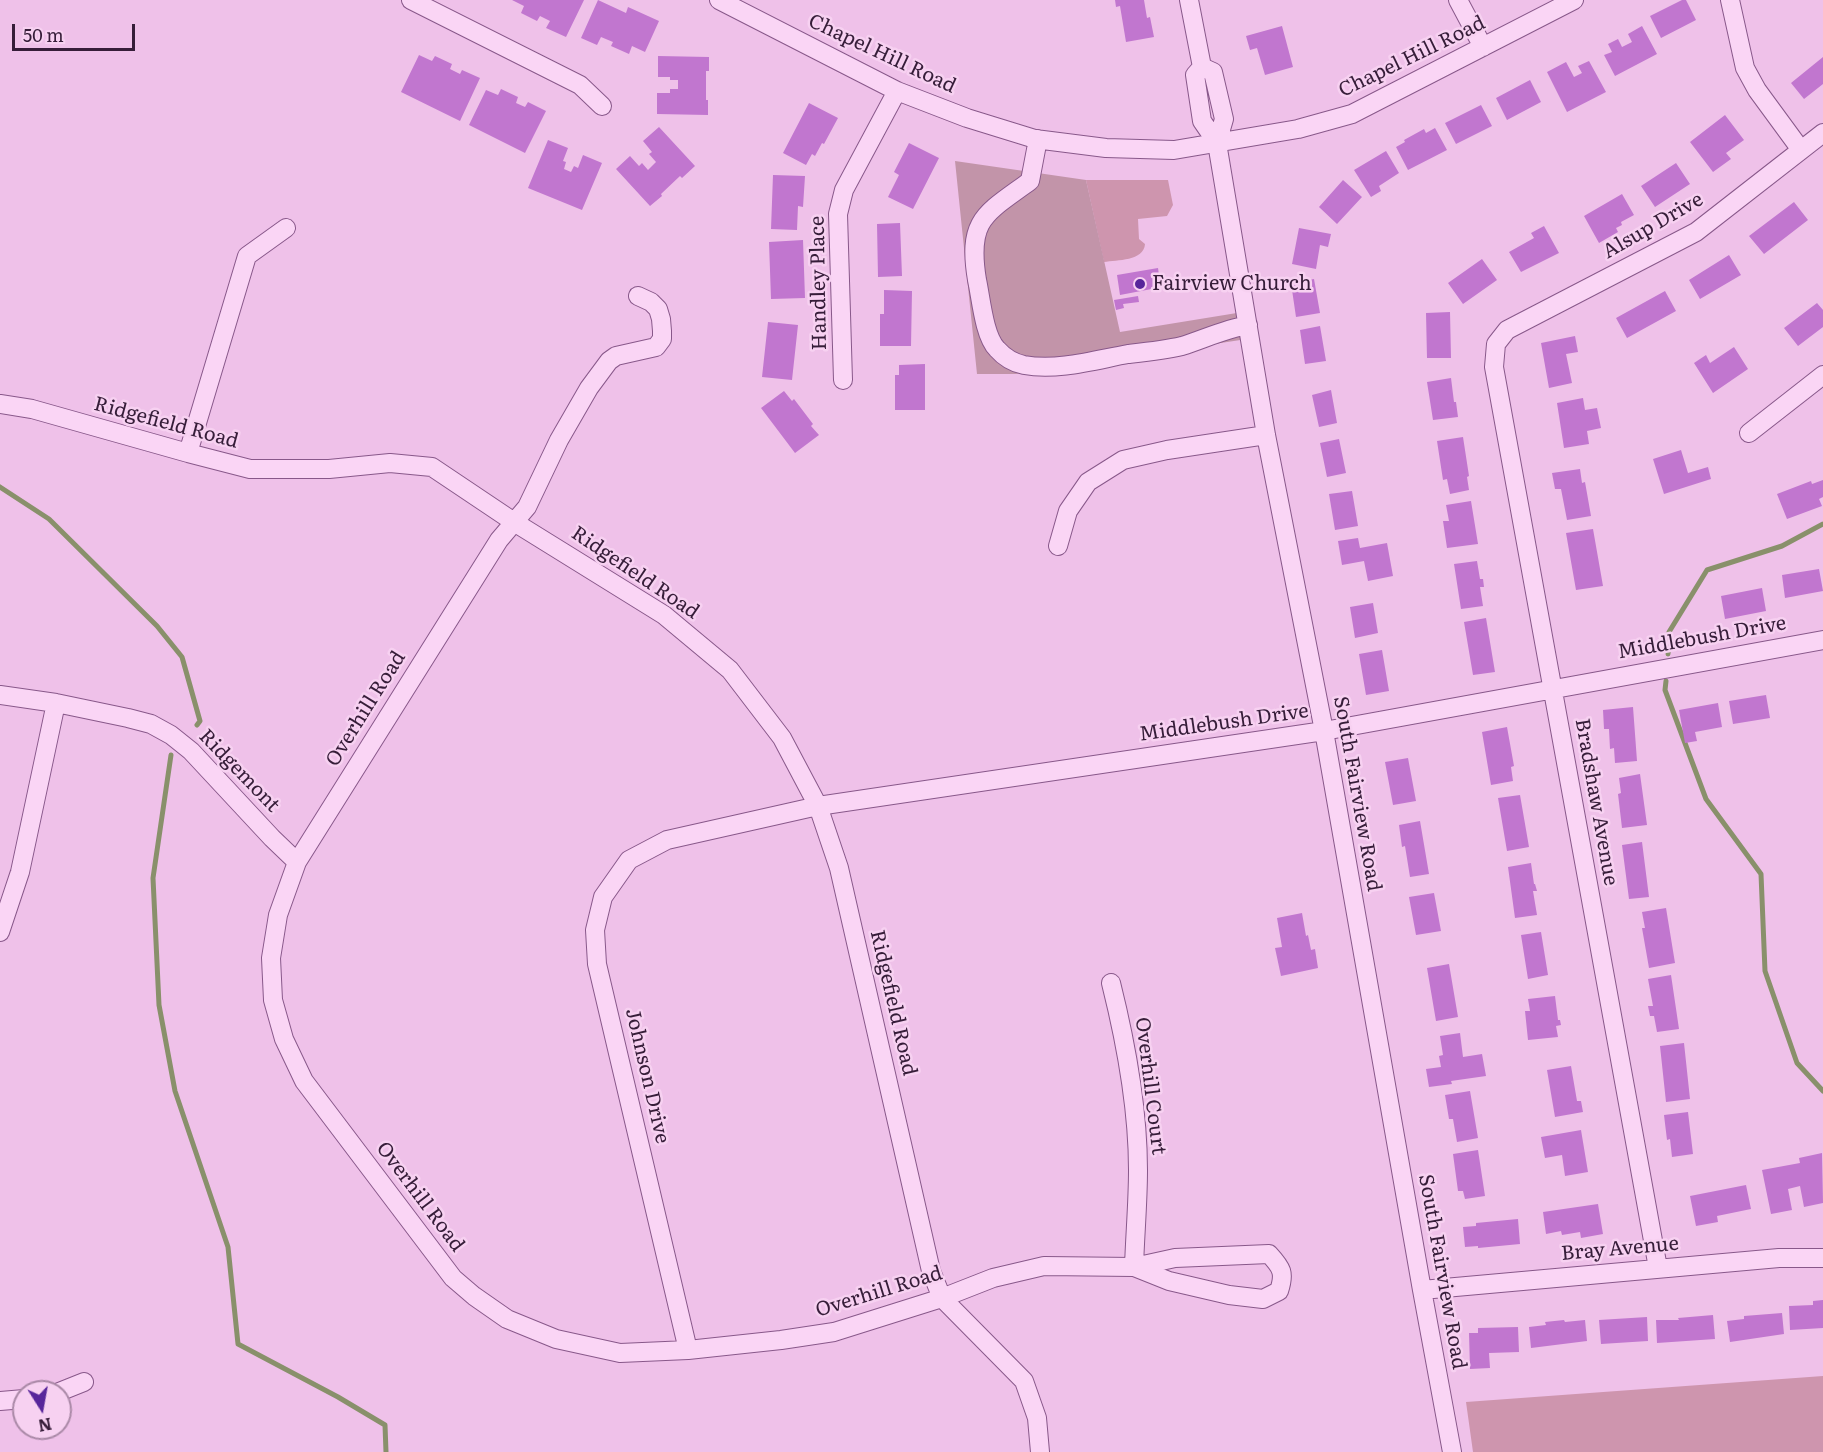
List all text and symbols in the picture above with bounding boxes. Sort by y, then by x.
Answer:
street label: Chapel Hill Road [804,9,960,99]
street label: Chapel Hill Road [1335,11,1489,103]
scale bar [15,12,138,50]
text: 50 m [23,21,64,48]
street label: Alsup Drive [1599,188,1707,264]
street label: Handley Place [806,216,832,350]
place label: Fairview Church [1152,272,1312,296]
marker: Fairview Church [1133,277,1147,291]
street label: Ridgefield Road [91,392,241,454]
street label: Ridgefield Road [567,521,703,625]
street label: Middlebush Drive [1616,611,1788,665]
street label: Overhill Road [321,647,411,771]
street label: South Fairview Road [1328,695,1386,893]
street label: Middlebush Drive [1138,699,1310,747]
street label: Bradshaw Avenue [1569,717,1623,887]
street label: Ridgemont [194,725,284,817]
street label: Ridgefield Road [865,928,921,1078]
street label: Johnson Drive [620,1006,674,1146]
street label: Overhill Court [1130,1016,1170,1156]
street label: Overhill Road [371,1137,469,1257]
street label: South Fairview Road [1413,1173,1471,1371]
street label: Bray Avenue [1560,1232,1680,1266]
street label: Overhill Road [813,1261,945,1323]
north arrow [12,1380,72,1440]
text: N [36,1413,54,1439]

